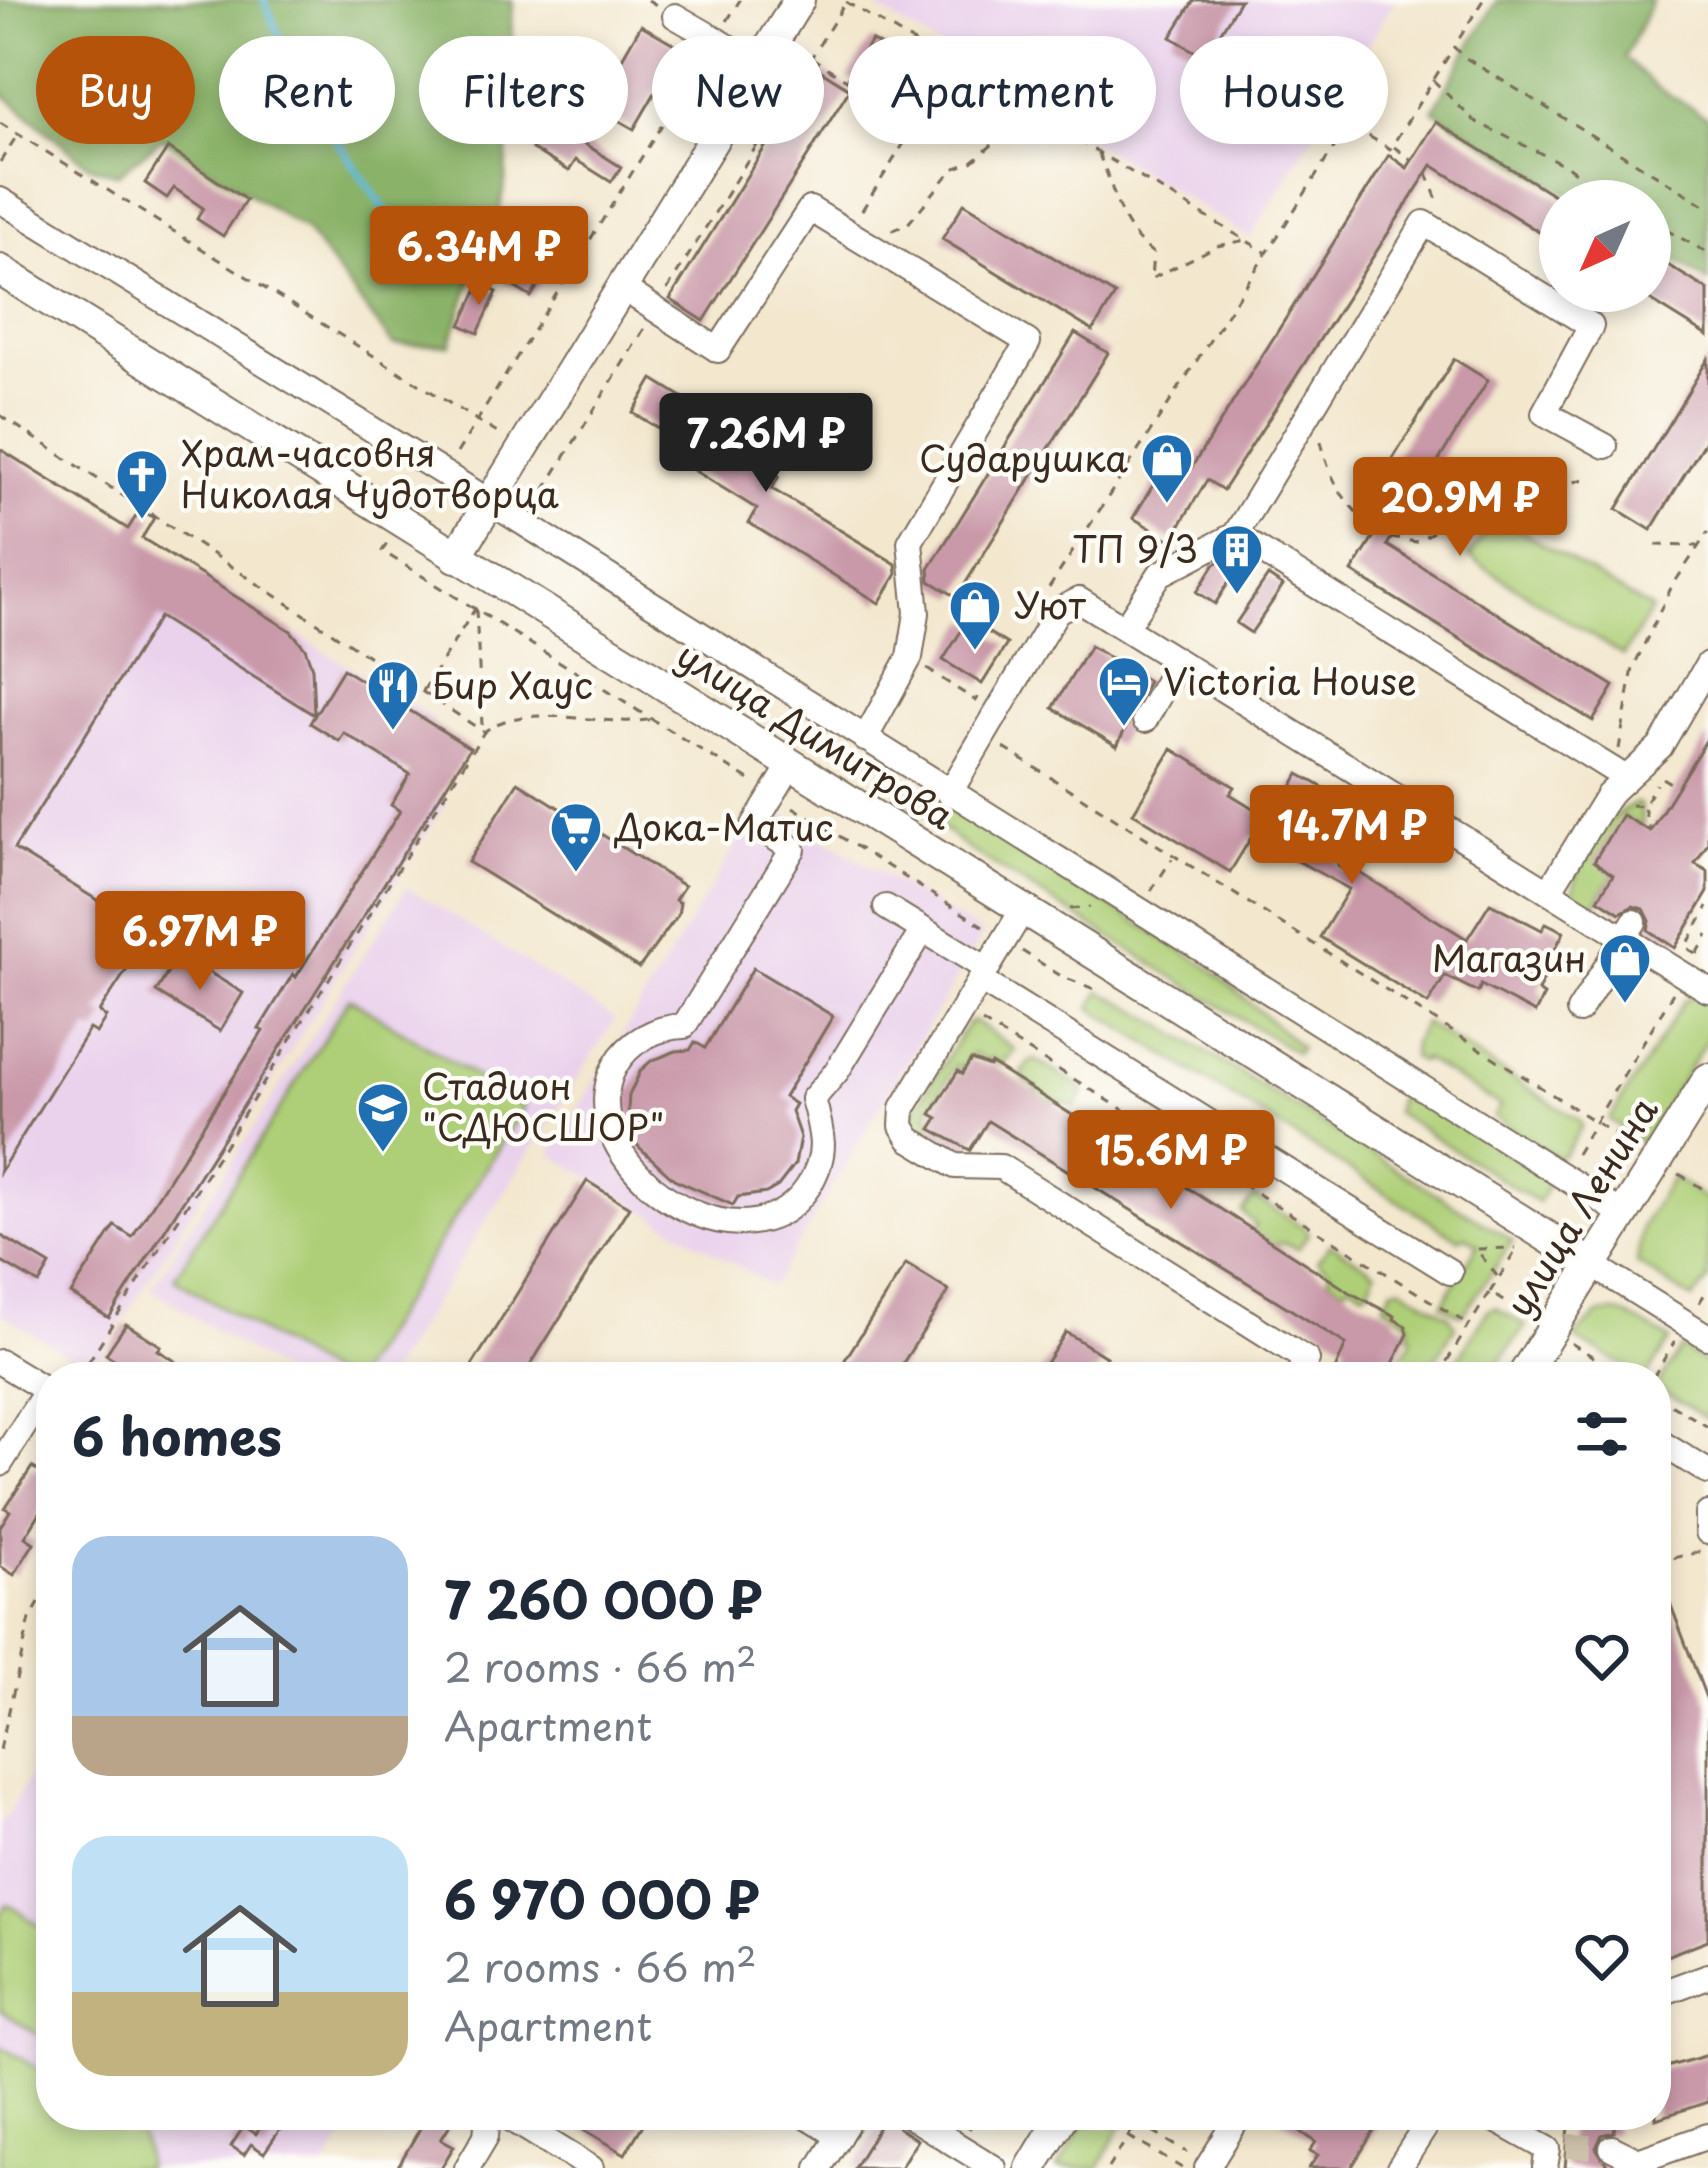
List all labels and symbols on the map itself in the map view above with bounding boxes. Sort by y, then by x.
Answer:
north arrow [1539,180,1671,312]
pin: 6.34M ₽ [368,206,590,308]
pin: 7.26M ₽ [655,393,877,495]
place label: Храм-часовня Николая Чудотворца [181,425,559,520]
place label: Сударушка [919,430,1128,484]
shop icon: Сударушка [1139,431,1195,505]
church icon: Храм-часовня Николая Чудотворца [114,447,170,521]
pin: 20.9M ₽ [1349,457,1571,559]
place label: ТП 9/3 [1072,521,1198,575]
building icon: ТП 9/3 [1209,522,1265,596]
place label: Уют [1014,577,1086,631]
shop icon: Уют [947,578,1003,652]
street label: улица Димитрова [667,627,966,842]
place label: Victoria House [1163,653,1417,707]
hotel icon: Victoria House [1096,654,1152,728]
place label: Бир Хаус [432,657,593,711]
restaurant icon: Бир Хаус [365,658,421,732]
pin: 14.7M ₽ [1241,785,1463,887]
place label: Дока-Матис [614,799,833,853]
supermarket icon: Дока-Матис [548,800,604,874]
pin: 6.97M ₽ [89,891,311,993]
place label: Магазин [1432,930,1586,984]
shop icon: Магазин [1597,931,1653,1005]
place label: Стадион "СДЮСШОР" [422,1058,664,1153]
school or university icon: Стадион "СДЮСШОР" [355,1080,411,1154]
street label: улица Ленина [1491,1085,1670,1326]
pin: 15.6M ₽ [1060,1110,1282,1212]

